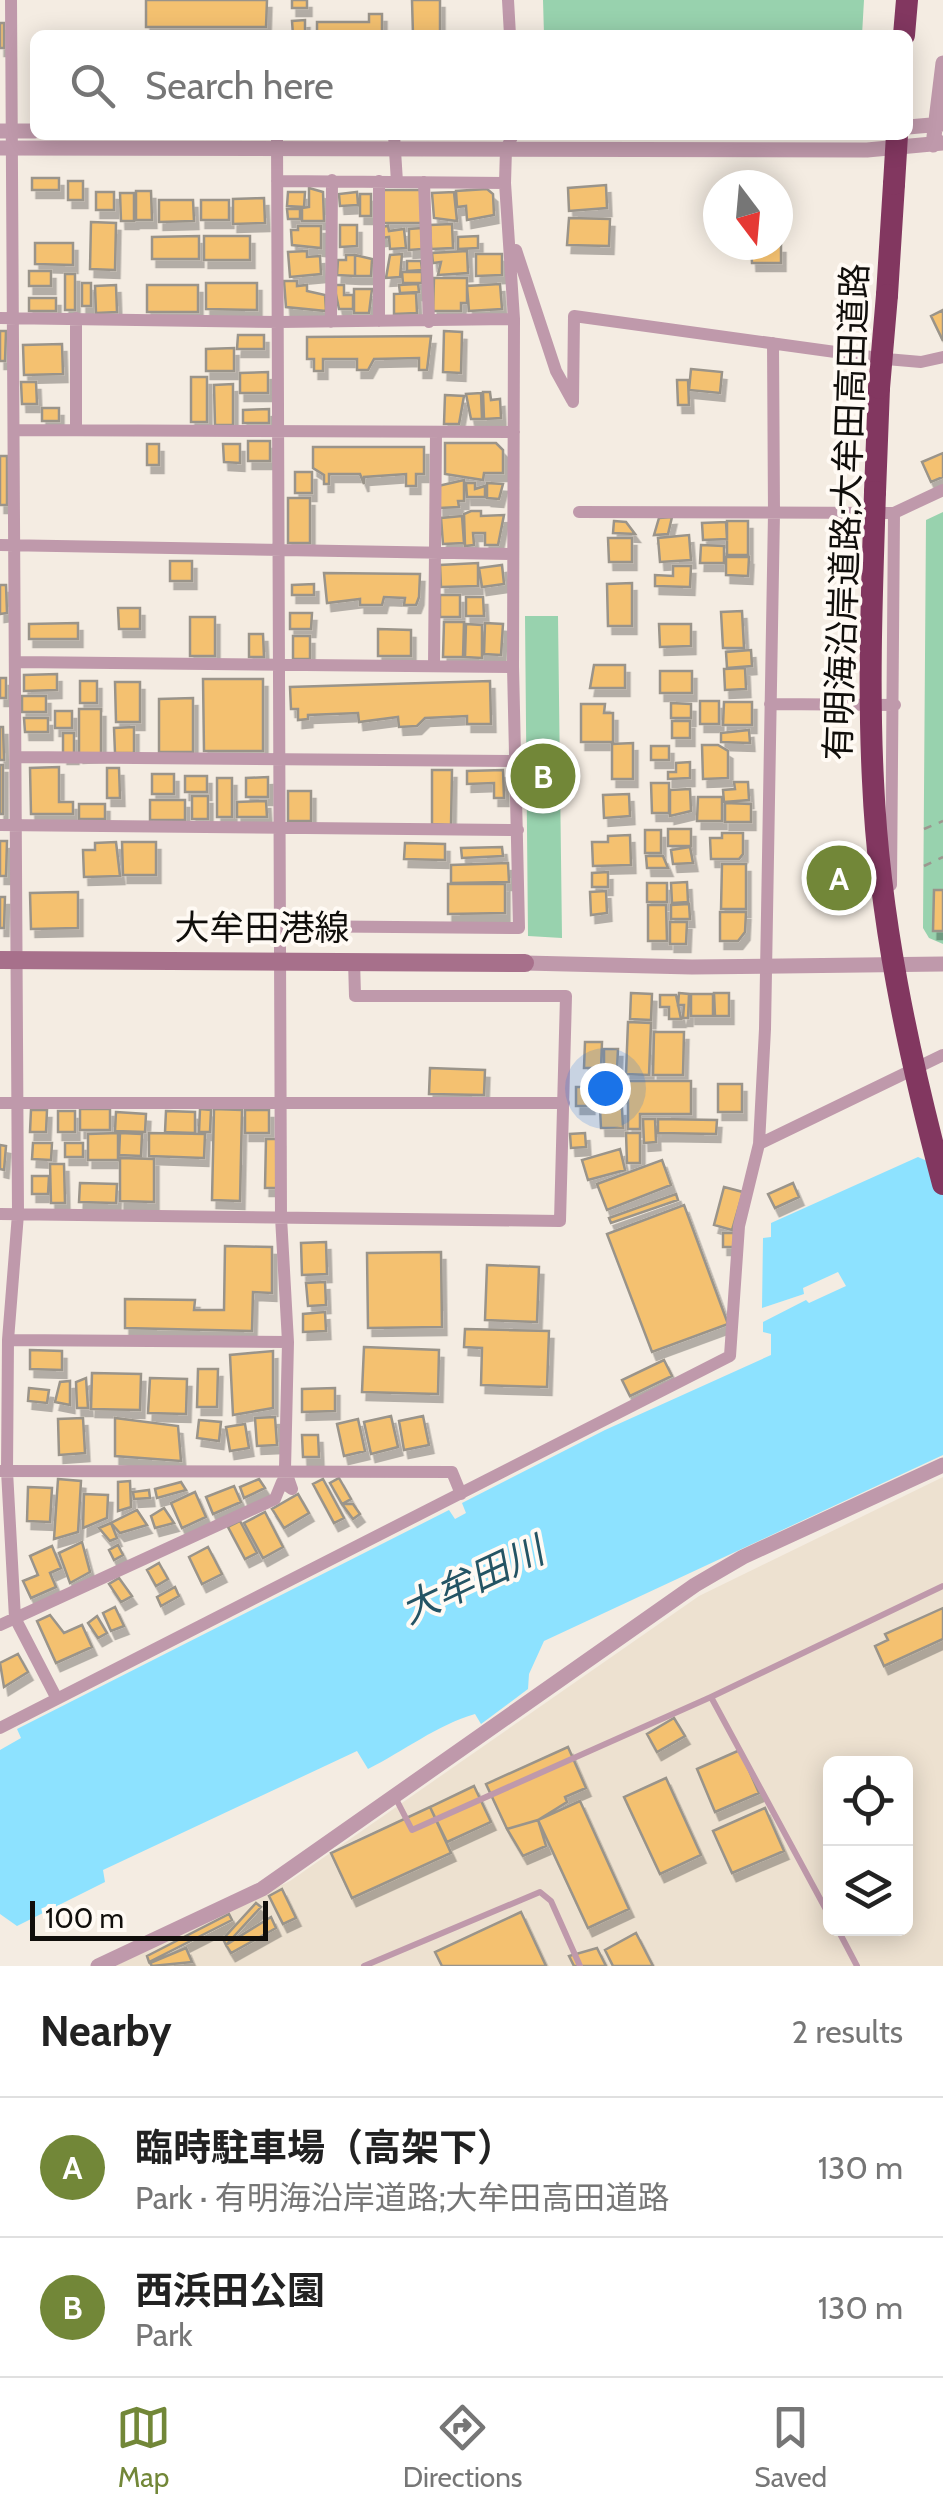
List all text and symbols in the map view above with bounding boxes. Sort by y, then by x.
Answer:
search box [30,30,913,140]
icon: search [65,58,120,113]
text: Search here [145,62,334,109]
north arrow [703,170,793,260]
street label: 有明海沿岸道路;大牟田高田道路 [816,263,876,761]
pin: B [510,738,576,814]
pin: A [806,840,872,916]
street label: 大牟田港線 [174,906,350,949]
your location [580,1063,631,1114]
water label: 大牟田川 [393,1525,554,1633]
map controls [823,1756,913,1936]
button: locate [823,1756,913,1846]
button: layers [823,1846,913,1936]
scale bar [30,1896,268,1940]
text: 100 m [45,1901,124,1935]
text: Nearby [40,2005,172,2057]
text: 2 results [792,2012,903,2051]
text: 臨時駐車場（高架下） [135,2124,515,2171]
text: A [62,2148,83,2187]
text: 130 m [818,2148,903,2187]
text: Park · 有明海沿岸道路;大牟田高田道路 [135,2178,670,2217]
text: 西浜田公園 [135,2267,325,2314]
text: B [62,2288,83,2327]
text: 130 m [818,2288,903,2327]
text: Park [135,2315,193,2354]
tab: Map [116,2400,171,2494]
tab: Directions [403,2400,522,2494]
tab: Saved [754,2400,827,2494]

